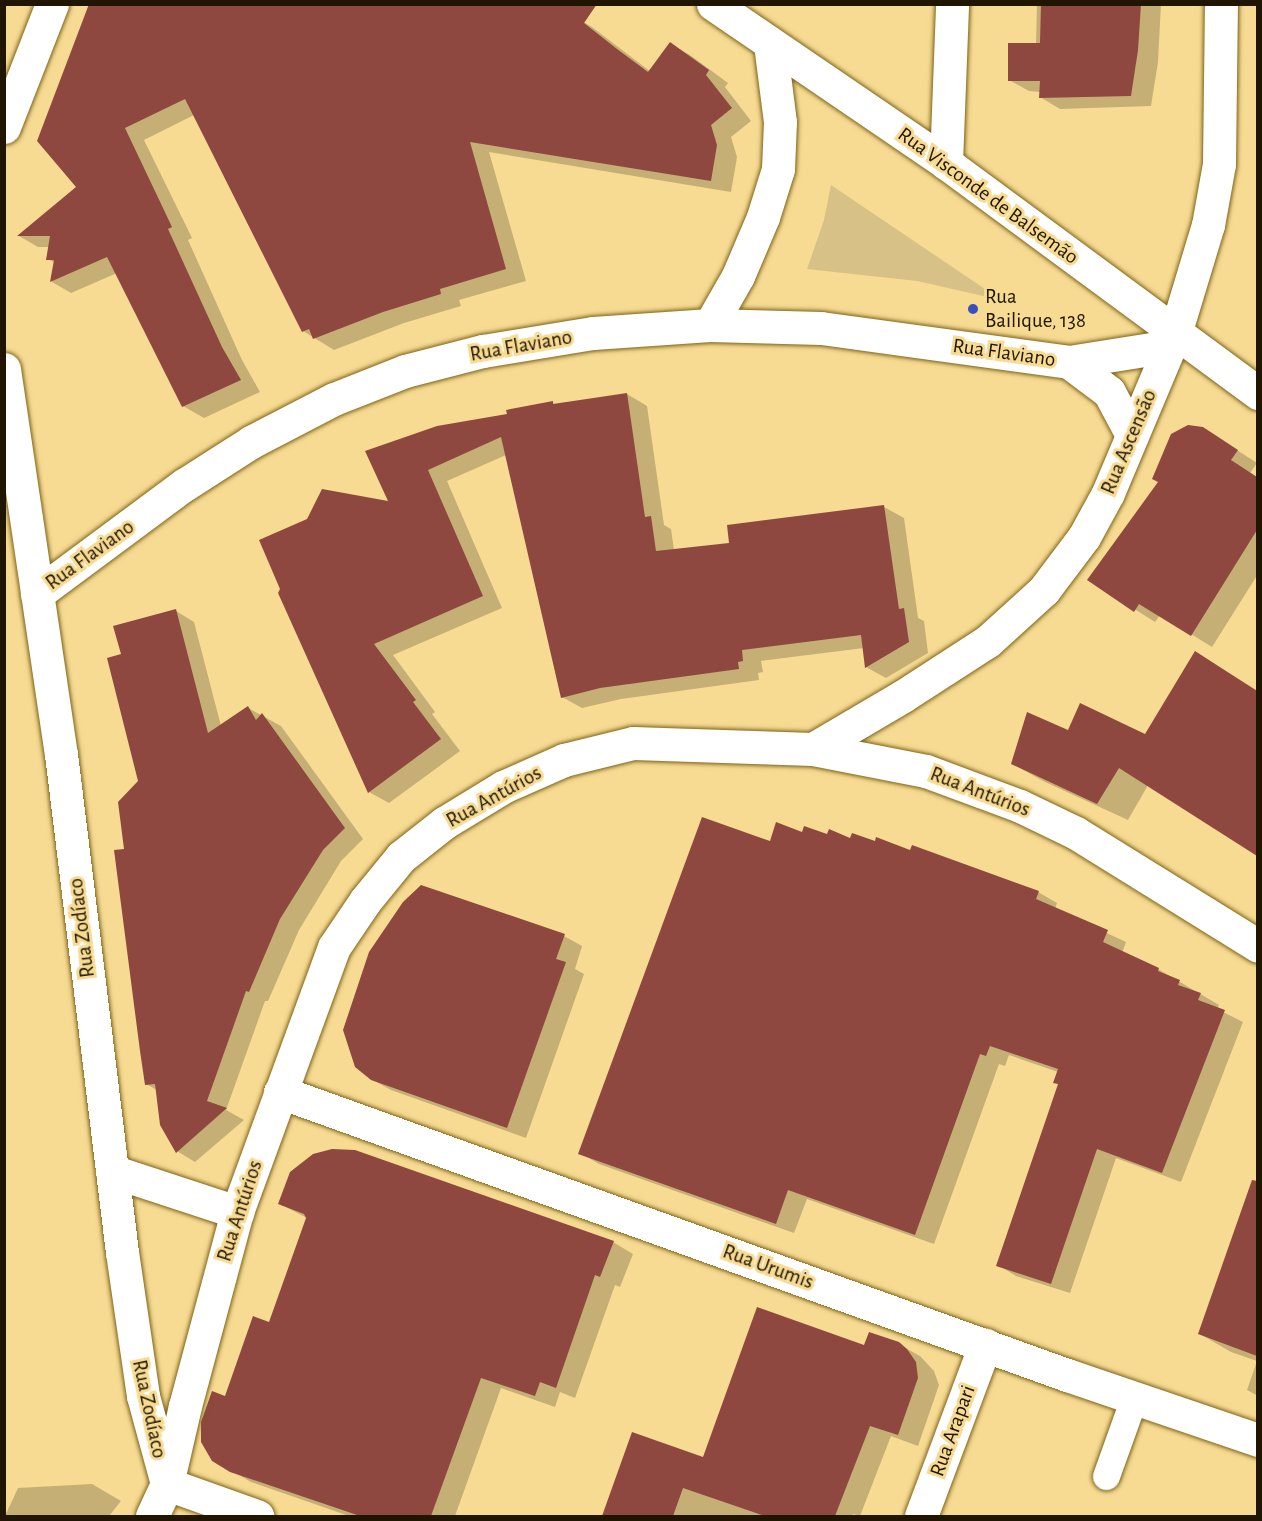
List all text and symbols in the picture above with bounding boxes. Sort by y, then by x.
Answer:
street label: Rua Visconde de Balsemão [893,122,1083,270]
place label: Rua Bailique, 138 [985,284,1086,334]
marker: Rua Bailique, 138 [966,302,980,316]
street label: Rua Flaviano [468,325,574,367]
street label: Rua Flaviano [951,333,1057,373]
street label: Rua Ascensão [1096,386,1162,498]
street label: Rua Flaviano [41,514,139,596]
street label: Rua Antúrios [442,761,546,833]
street label: Rua Antúrios [926,761,1034,823]
street label: Rua Zodíaco [63,877,101,979]
street label: Rua Antúrios [212,1157,268,1265]
street label: Rua Urumis [719,1239,817,1295]
street label: Rua Zodíaco [126,1357,172,1461]
street label: Rua Arapari [925,1382,981,1480]

